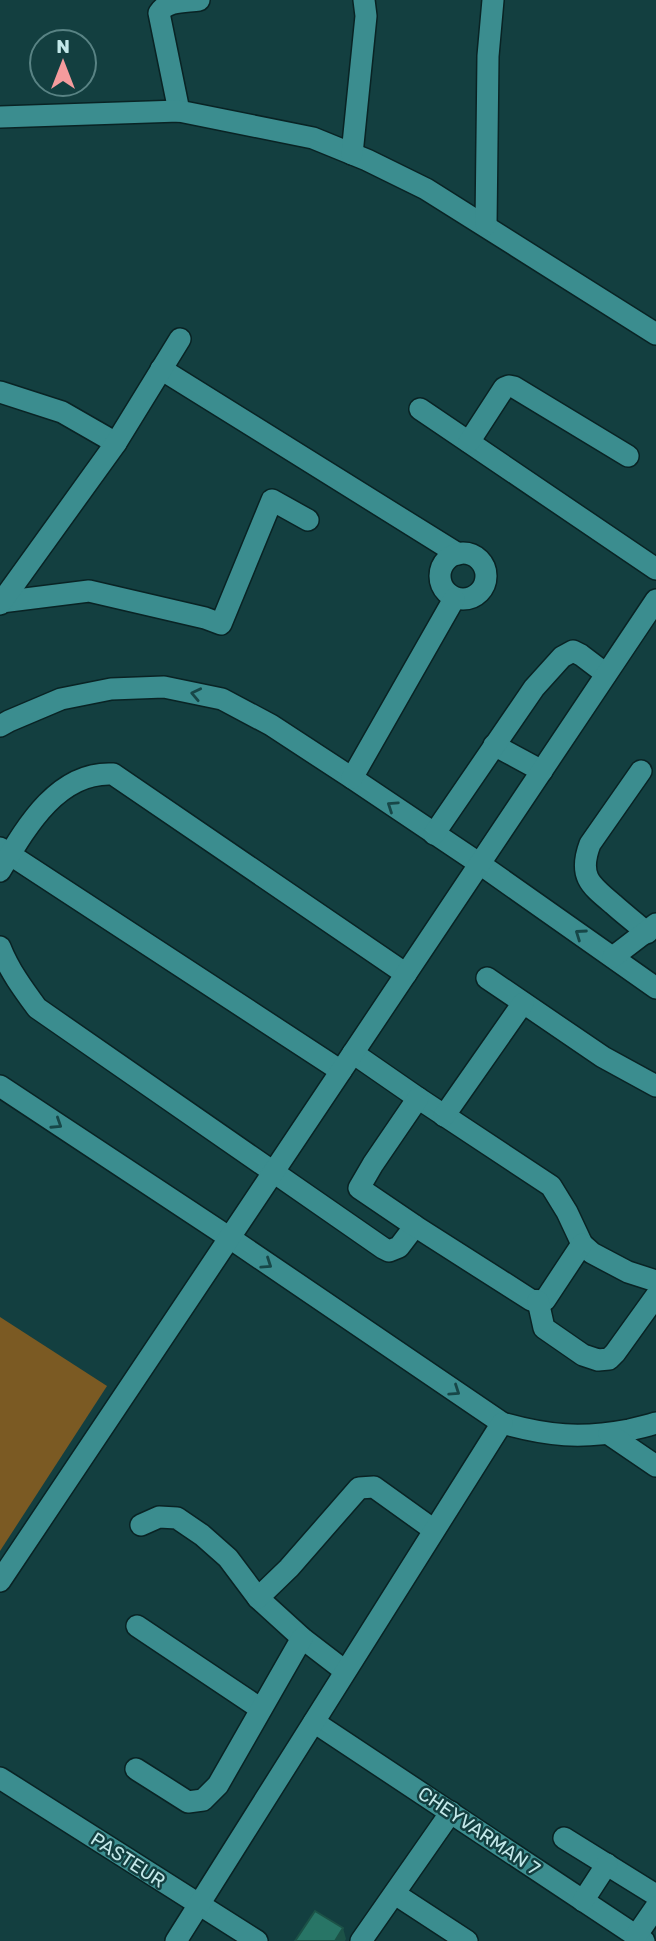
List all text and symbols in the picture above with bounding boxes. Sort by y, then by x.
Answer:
north arrow [28,28,98,98]
text: N [56,35,70,58]
one-way arrow [190,687,202,702]
one-way arrow [387,801,400,814]
one-way arrow [575,930,588,942]
one-way arrow [49,1116,62,1129]
one-way arrow [259,1255,272,1268]
one-way arrow [447,1383,460,1395]
street label: CHEYVARMAN 7 [414,1782,545,1880]
street label: PASTEUR [87,1828,169,1892]

